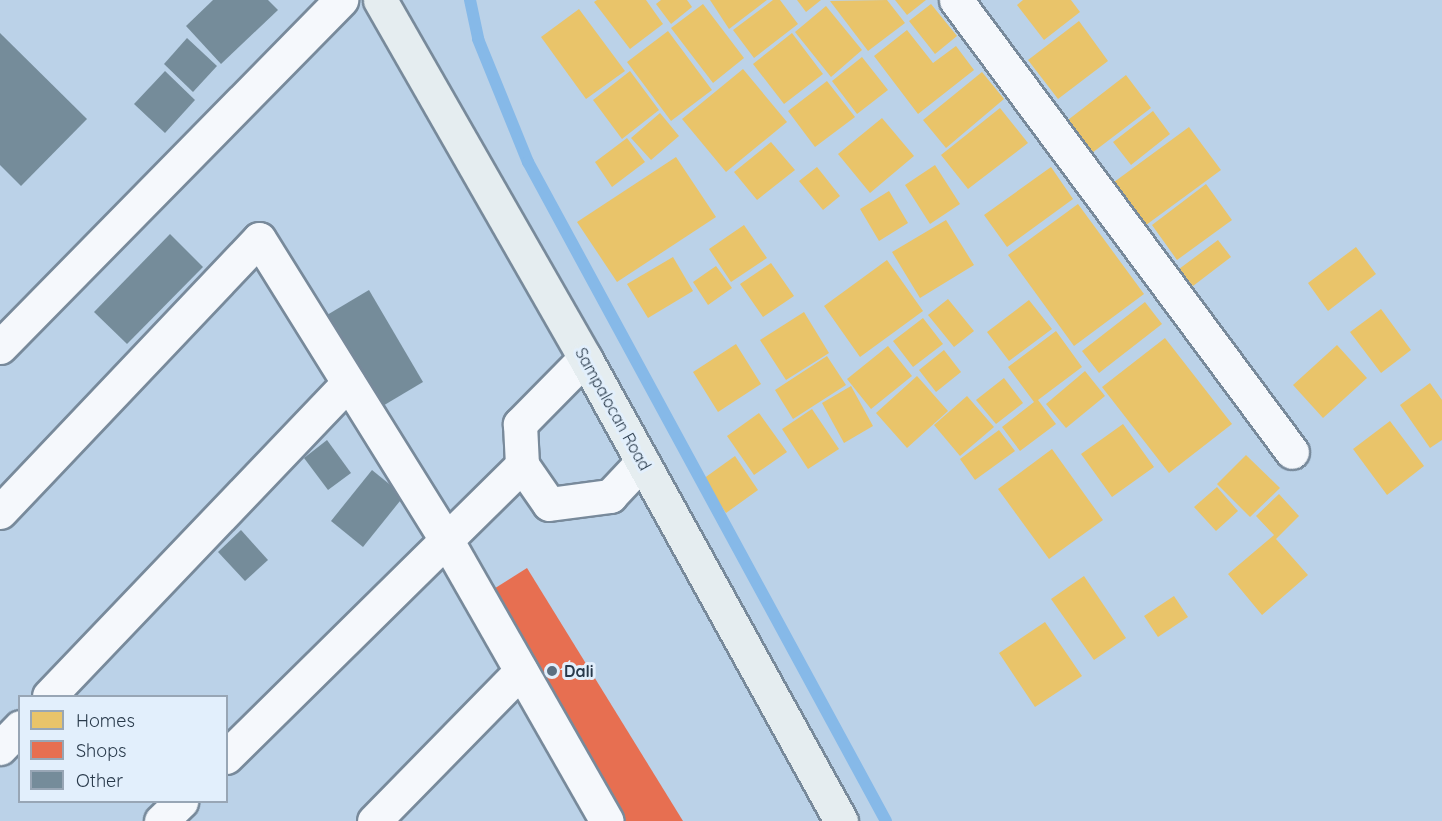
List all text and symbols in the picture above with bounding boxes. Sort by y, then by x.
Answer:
street label: Sampalocan Road [571,344,655,474]
place label: Dali [564,661,594,681]
marker: Dali [545,664,559,678]
legend [18,695,228,803]
text: Homes [76,709,135,732]
text: Shops [76,739,127,762]
text: Other [76,769,123,792]

